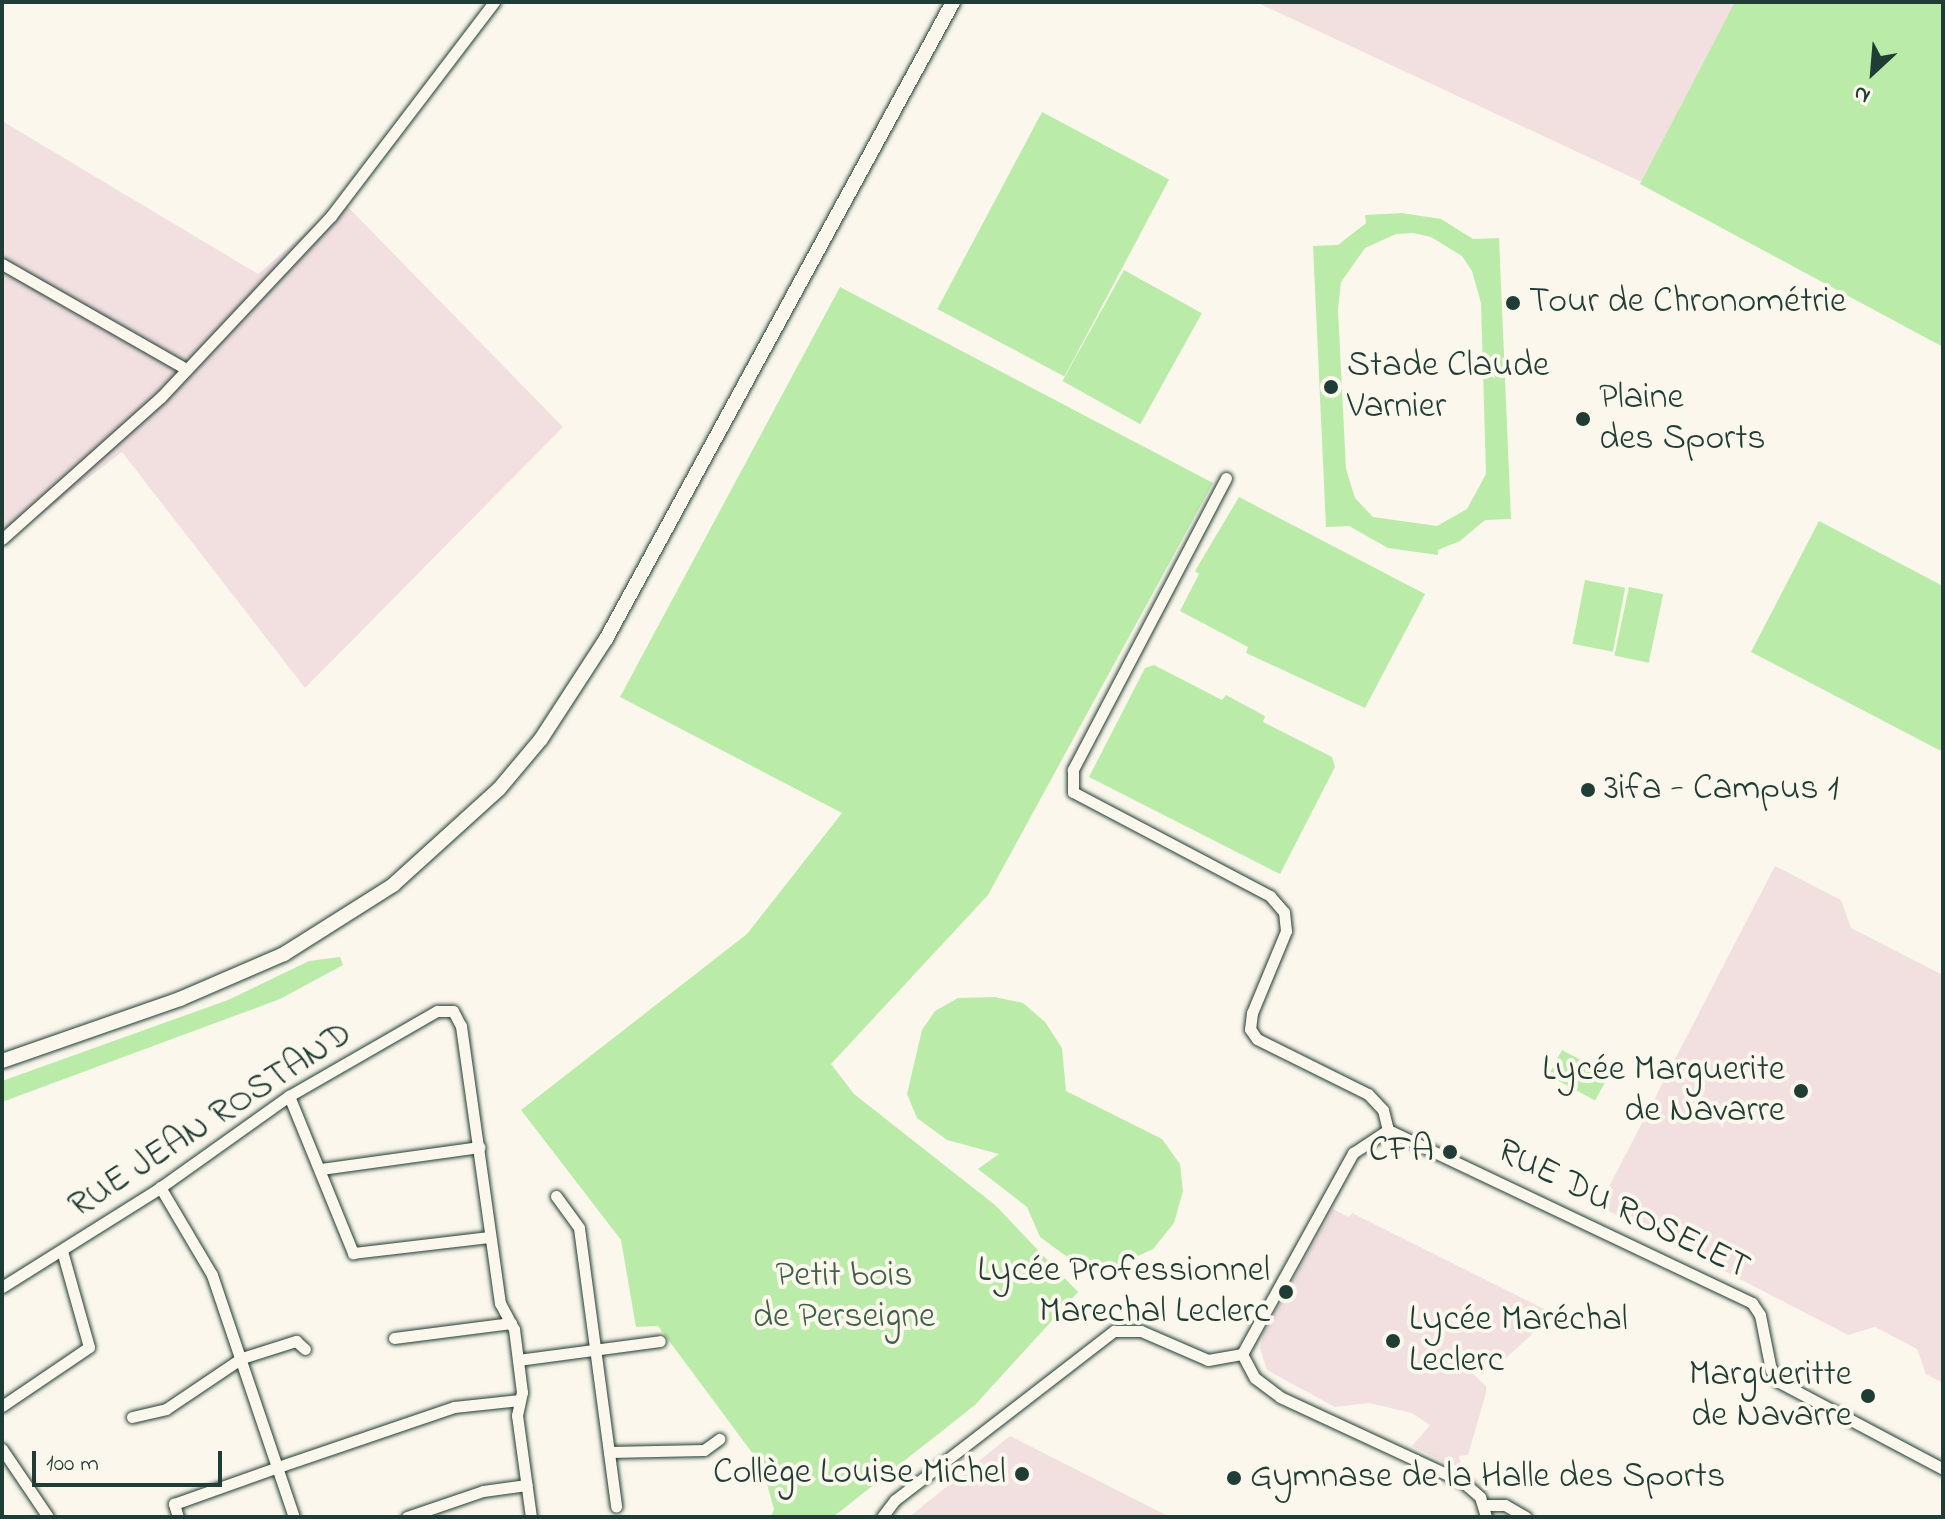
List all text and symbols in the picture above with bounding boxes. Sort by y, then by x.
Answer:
north arrow [1833,32,1913,112]
text: N [1849,76,1876,111]
place label: Tour de Chronométrie [1529,281,1846,325]
marker: Tour de Chronométrie [1504,294,1522,312]
place label: Stade Claude Varnier [1347,344,1549,429]
place label: Plaine des Sports [1599,376,1766,461]
marker: Stade Claude Varnier [1322,378,1340,396]
marker: Plaine des Sports [1574,410,1592,428]
place label: 3ifa - Campus 1 [1604,768,1839,812]
marker: 3ifa - Campus 1 [1579,781,1597,799]
street label: RUE JEAN ROSTAND [61,1013,361,1229]
place label: Lycée Marguerite de Navarre [1542,1048,1785,1133]
marker: Lycée Marguerite de Navarre [1792,1082,1810,1100]
place label: CFA [1369,1130,1434,1174]
street label: RUE DU ROSELET [1489,1130,1757,1290]
marker: CFA [1441,1143,1459,1161]
place label: Lycée Professionnel Marechal Leclerc [977,1249,1270,1334]
park label: Petit bois de Perseigne [753,1254,935,1339]
marker: Lycée Professionnel Marechal Leclerc [1277,1283,1295,1301]
place label: Lycée Maréchal Leclerc [1409,1298,1628,1383]
marker: Lycée Maréchal Leclerc [1384,1332,1402,1350]
place label: Margueritte de Navarre [1689,1353,1852,1438]
marker: Margueritte de Navarre [1859,1387,1877,1405]
scale bar [36,1435,226,1485]
text: 100 m [46,1447,99,1482]
place label: Collège Louise Michel [713,1452,1006,1496]
place label: Gymnase de la Halle des Sports [1250,1456,1725,1500]
marker: Collège Louise Michel [1013,1465,1031,1483]
marker: Gymnase de la Halle des Sports [1225,1469,1243,1487]

